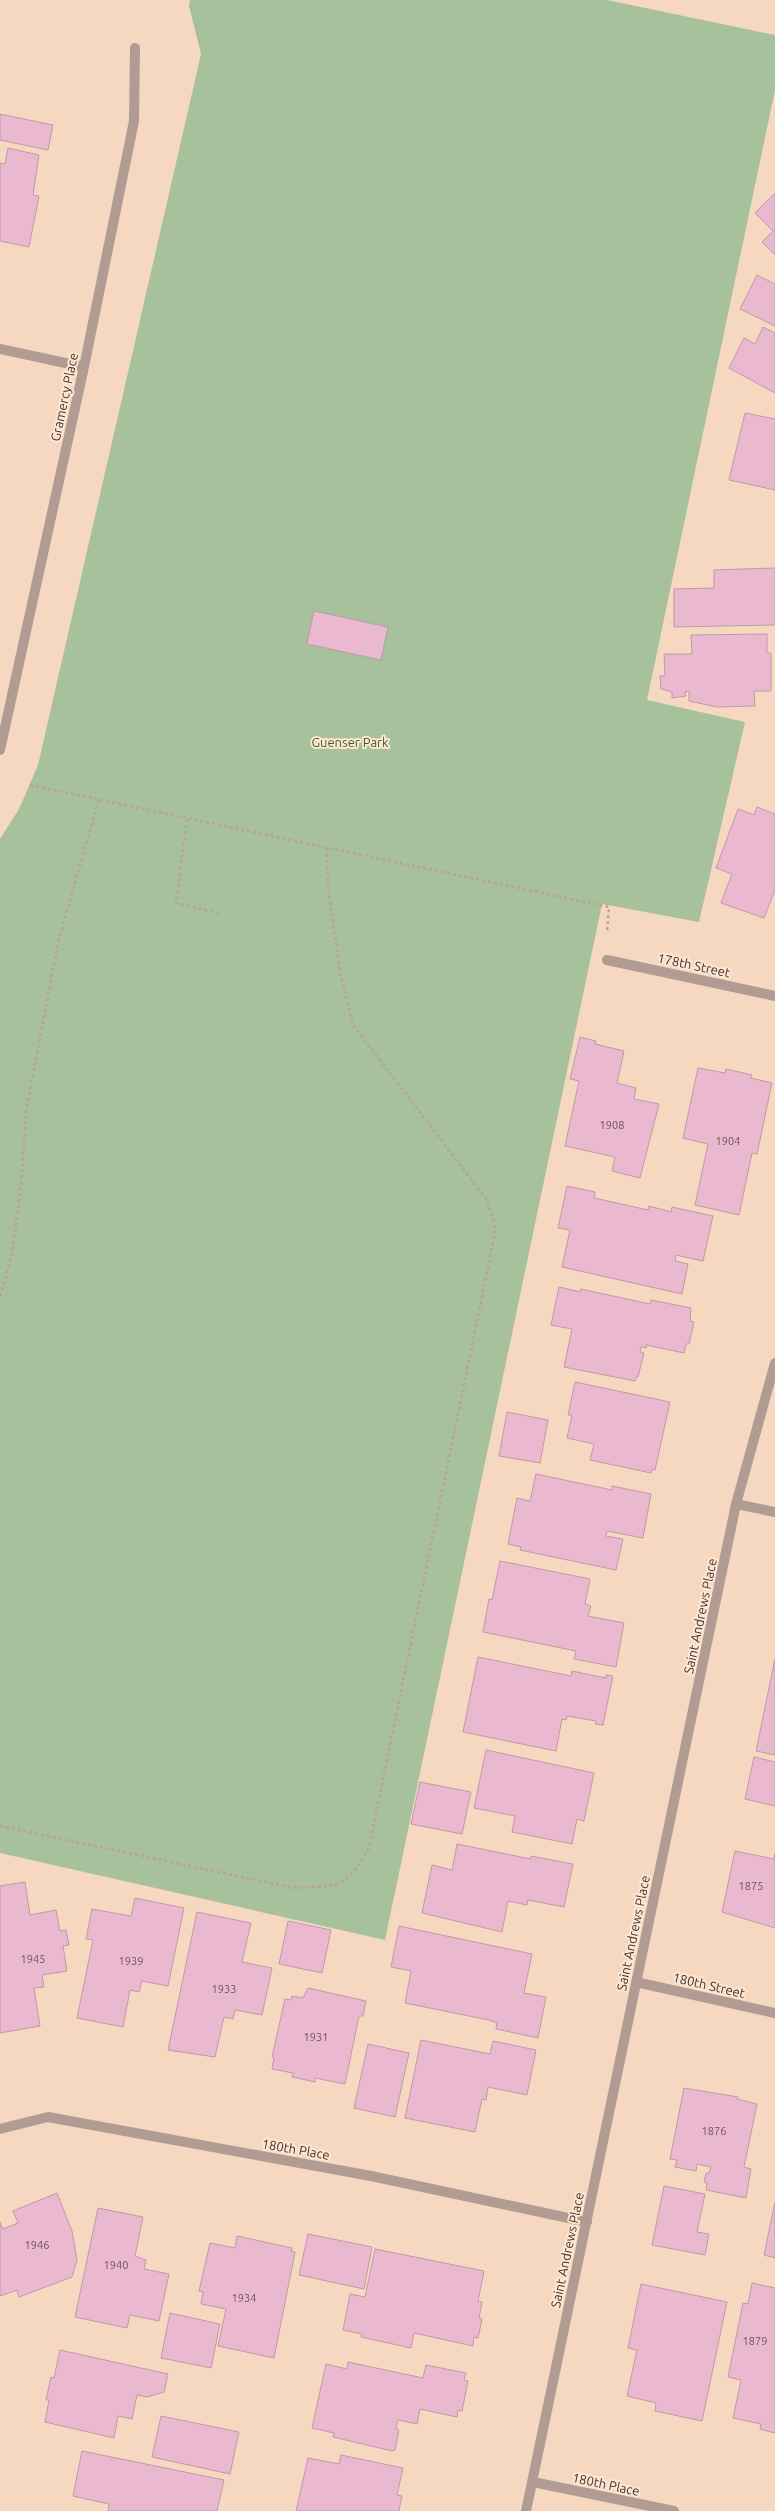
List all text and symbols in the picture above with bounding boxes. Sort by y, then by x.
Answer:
street label: Gramercy Place [48,352,80,442]
park label: Guenser Park [311,735,389,749]
street label: 178th Street [656,950,732,980]
house number: 1908 [600,1119,624,1131]
house number: 1904 [716,1135,740,1147]
street label: Saint Andrews Place [681,1557,719,1675]
street label: Saint Andrews Place [614,1874,652,1992]
house number: 1875 [739,1880,763,1892]
house number: 1945 [21,1953,45,1965]
house number: 1939 [119,1955,143,1967]
street label: 180th Street [671,1970,747,2000]
house number: 1933 [212,1983,236,1995]
house number: 1931 [304,2031,328,2043]
house number: 1876 [702,2125,726,2137]
street label: 180th Place [261,2136,331,2162]
street label: Saint Andrews Place [548,2191,586,2309]
house number: 1946 [25,2239,49,2251]
house number: 1940 [104,2259,128,2271]
house number: 1934 [232,2292,256,2304]
house number: 1879 [743,2335,767,2347]
street label: 180th Place [571,2470,641,2498]

